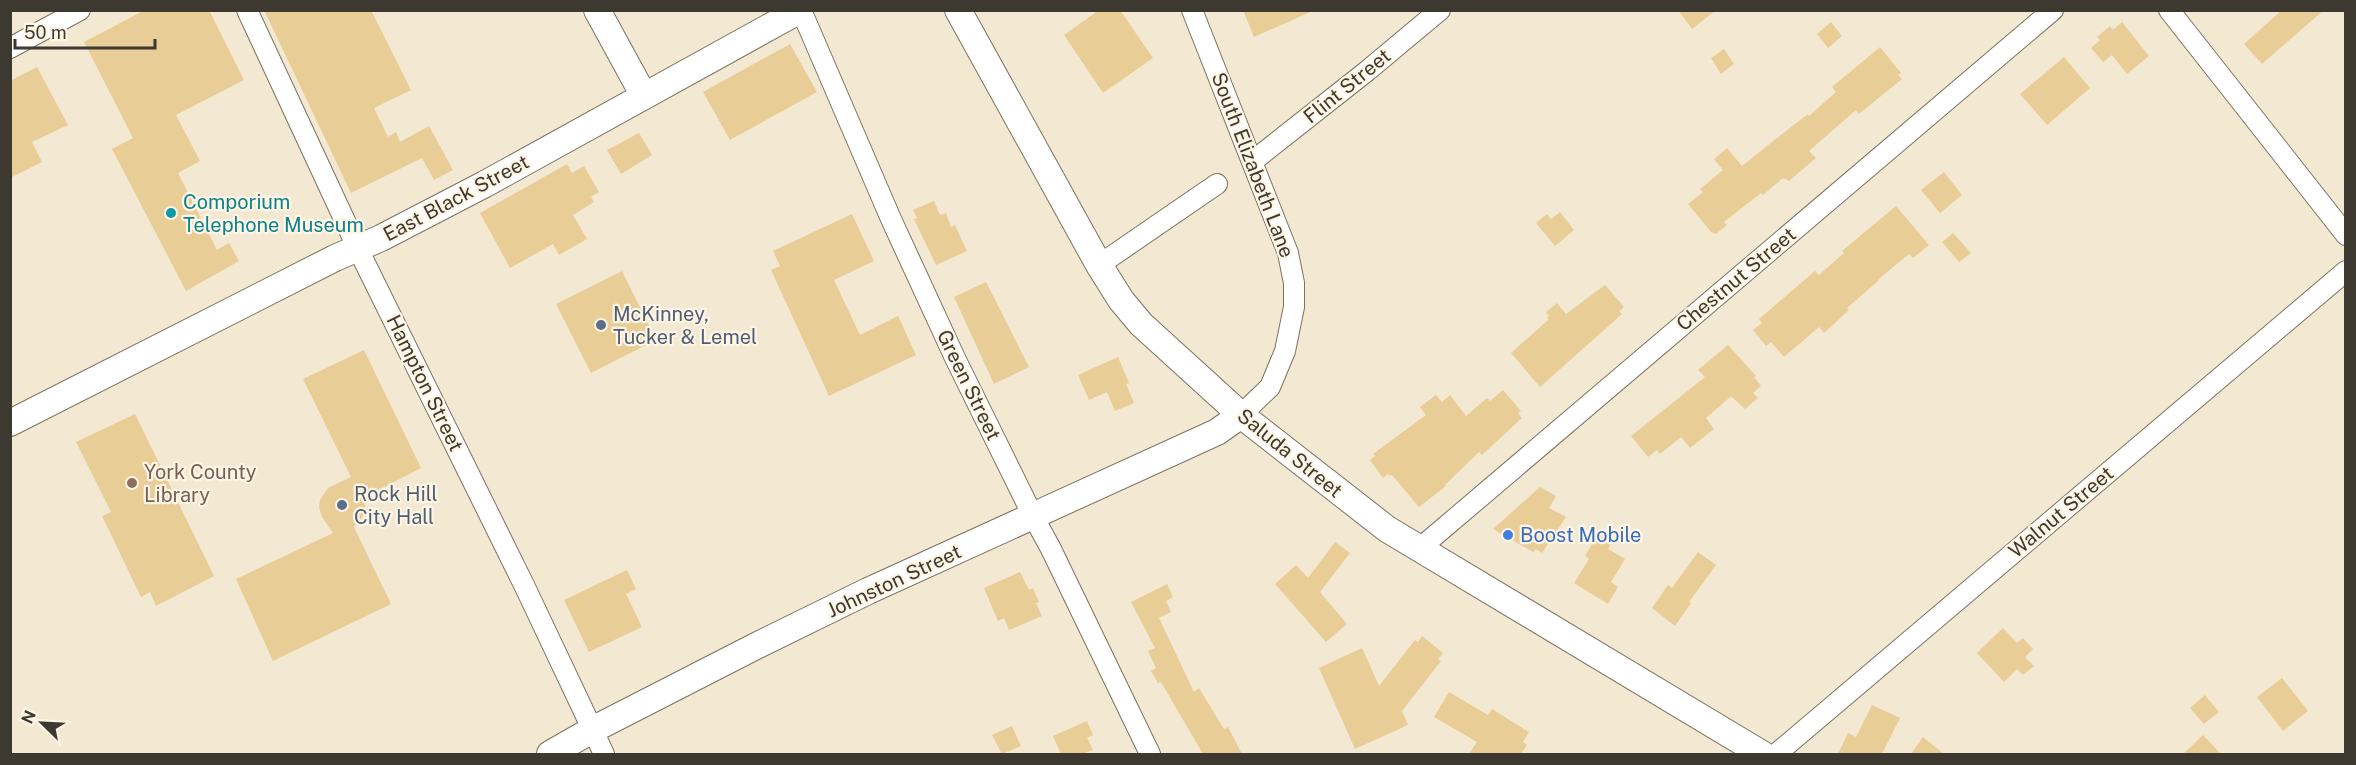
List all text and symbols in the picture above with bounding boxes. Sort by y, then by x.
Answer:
scale bar [15,12,154,50]
text: 50 m [24,22,67,43]
street label: Flint Street [1299,44,1395,128]
street label: South Elizabeth Lane [1207,69,1299,261]
street label: East Black Street [379,150,533,246]
place label: Comporium Telephone Museum [183,190,364,237]
marker: Comporium Telephone Museum [164,206,178,220]
street label: Chestnut Street [1671,222,1801,336]
place label: McKinney, Tucker & Lemel [613,302,757,349]
street label: Hampton Street [382,311,468,455]
marker: McKinney, Tucker & Lemel [594,318,608,332]
street label: Green Street [932,326,1006,444]
street label: Saluda Street [1233,403,1347,503]
place label: York County Library [144,460,257,507]
street label: Walnut Street [2004,461,2118,563]
marker: York County Library [125,476,139,490]
place label: Rock Hill City Hall [354,482,438,529]
marker: Rock Hill City Hall [335,498,349,512]
place label: Boost Mobile [1520,523,1641,547]
marker: Boost Mobile [1501,528,1515,542]
street label: Johnston Street [823,539,965,623]
north arrow [12,693,72,753]
text: N [18,708,40,727]

